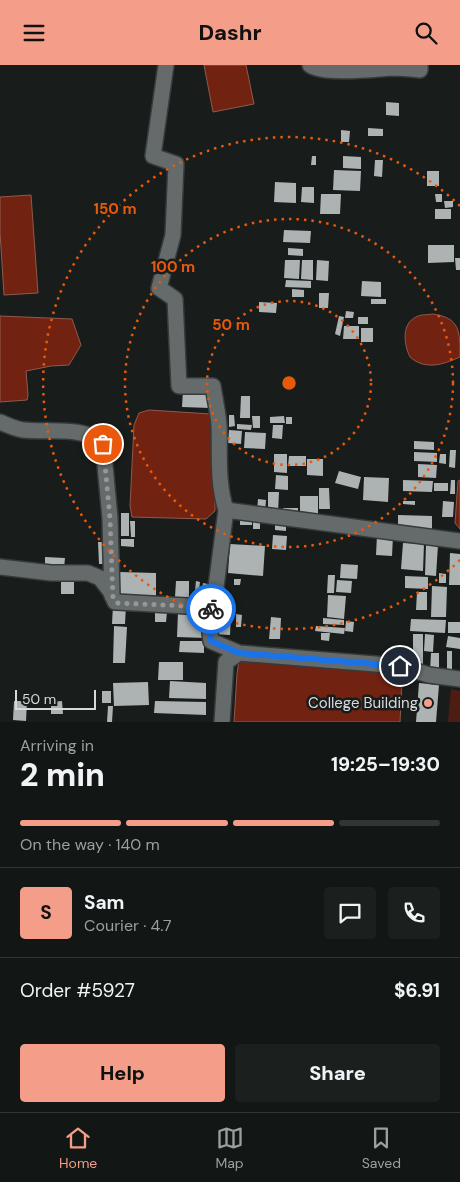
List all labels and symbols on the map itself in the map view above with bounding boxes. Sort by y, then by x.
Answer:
text: 150 m [94,199,137,219]
text: 100 m [151,257,195,277]
text: 50 m [212,315,250,335]
centre of rings [280,374,298,392]
pin [82,423,124,465]
courier [186,584,236,634]
pin [379,645,421,687]
scale bar [15,687,96,710]
place label: College Building [308,693,418,713]
marker: College Building [422,697,434,709]

